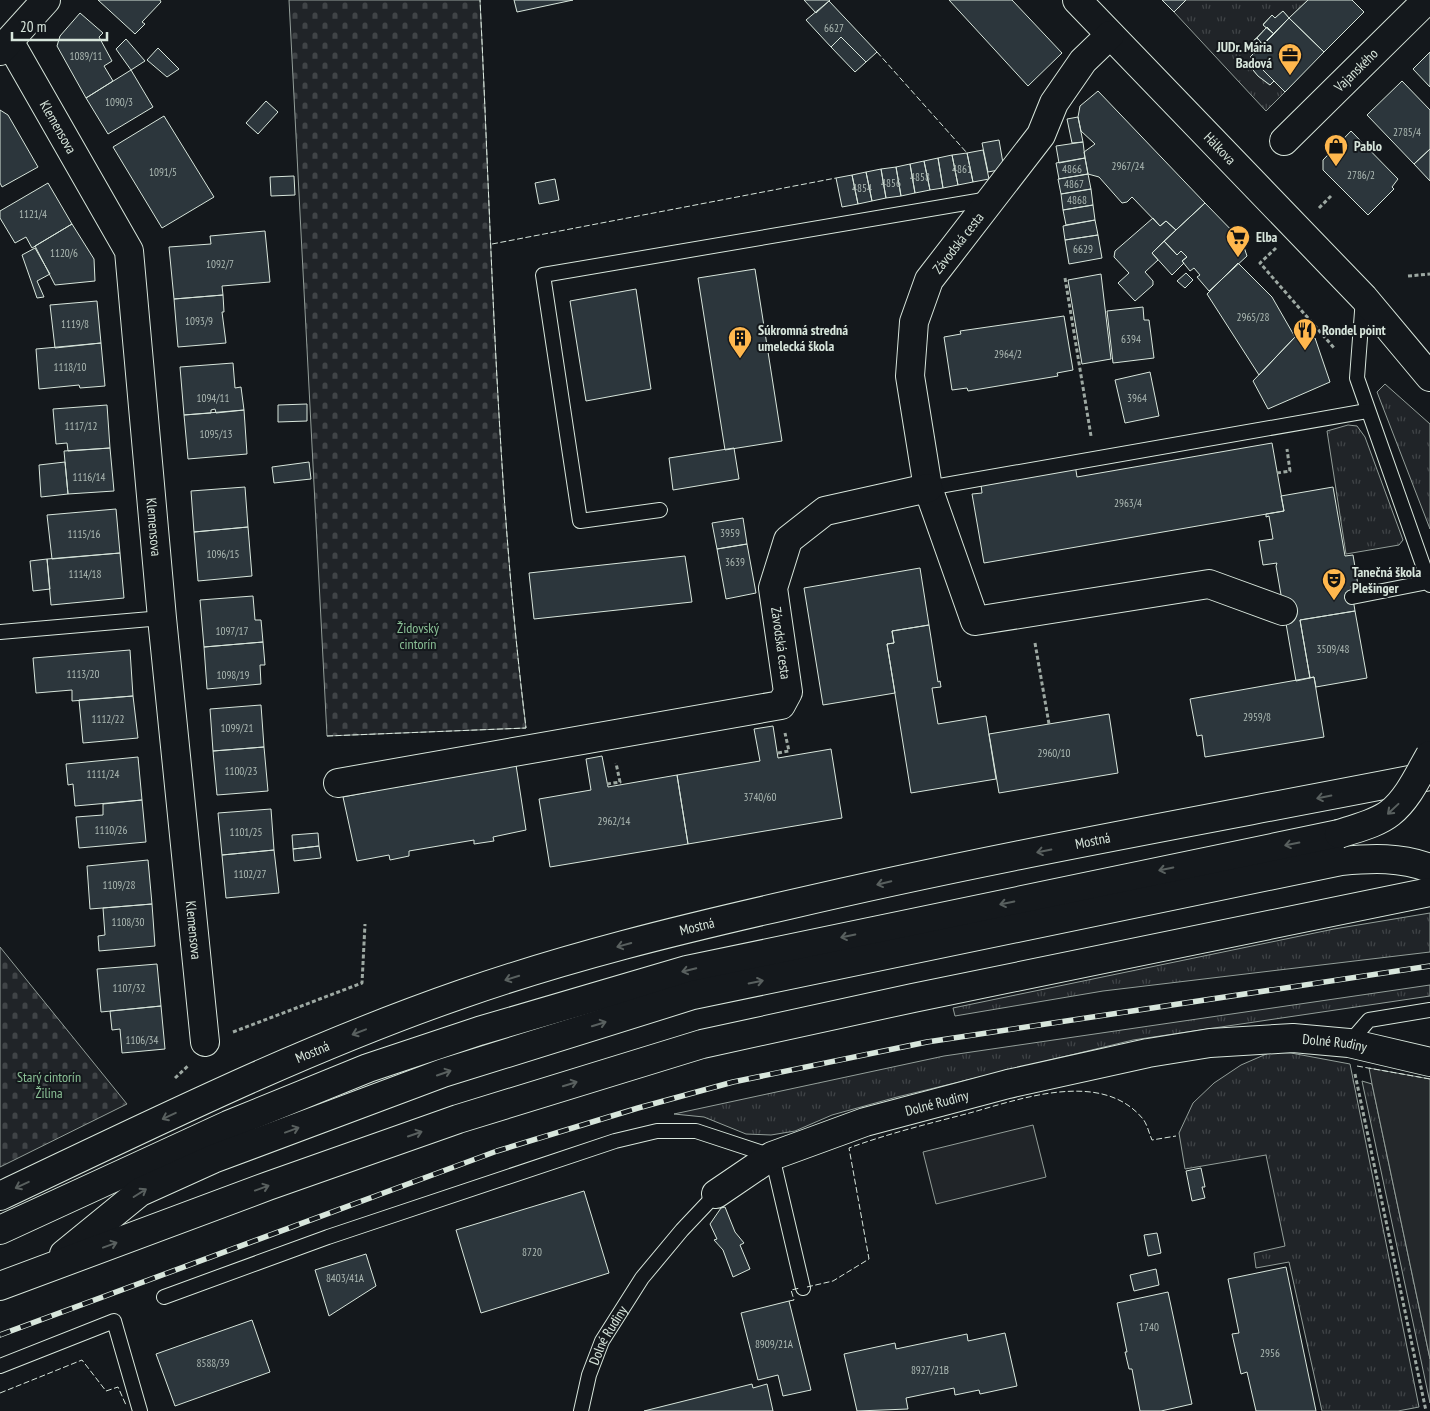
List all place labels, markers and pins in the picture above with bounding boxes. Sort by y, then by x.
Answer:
place label: JUDr. Mária Badová [1216,38,1272,72]
office icon: JUDr. Mária Badová [1277,42,1303,76]
shop icon: Pablo [1323,133,1349,167]
place label: Pablo [1354,137,1382,155]
supermarket icon: Elba [1225,224,1251,258]
place label: Elba [1256,228,1278,246]
restaurant icon: Rondel point [1292,317,1318,351]
place label: Súkromná stredná umelecká škola [758,321,848,355]
place label: Rondel point [1322,321,1386,339]
building icon: Súkromná stredná umelecká škola [727,325,753,359]
place label: Tanečná škola Plešinger [1352,563,1421,597]
theatre icon: Tanečná škola Plešinger [1321,567,1347,601]

